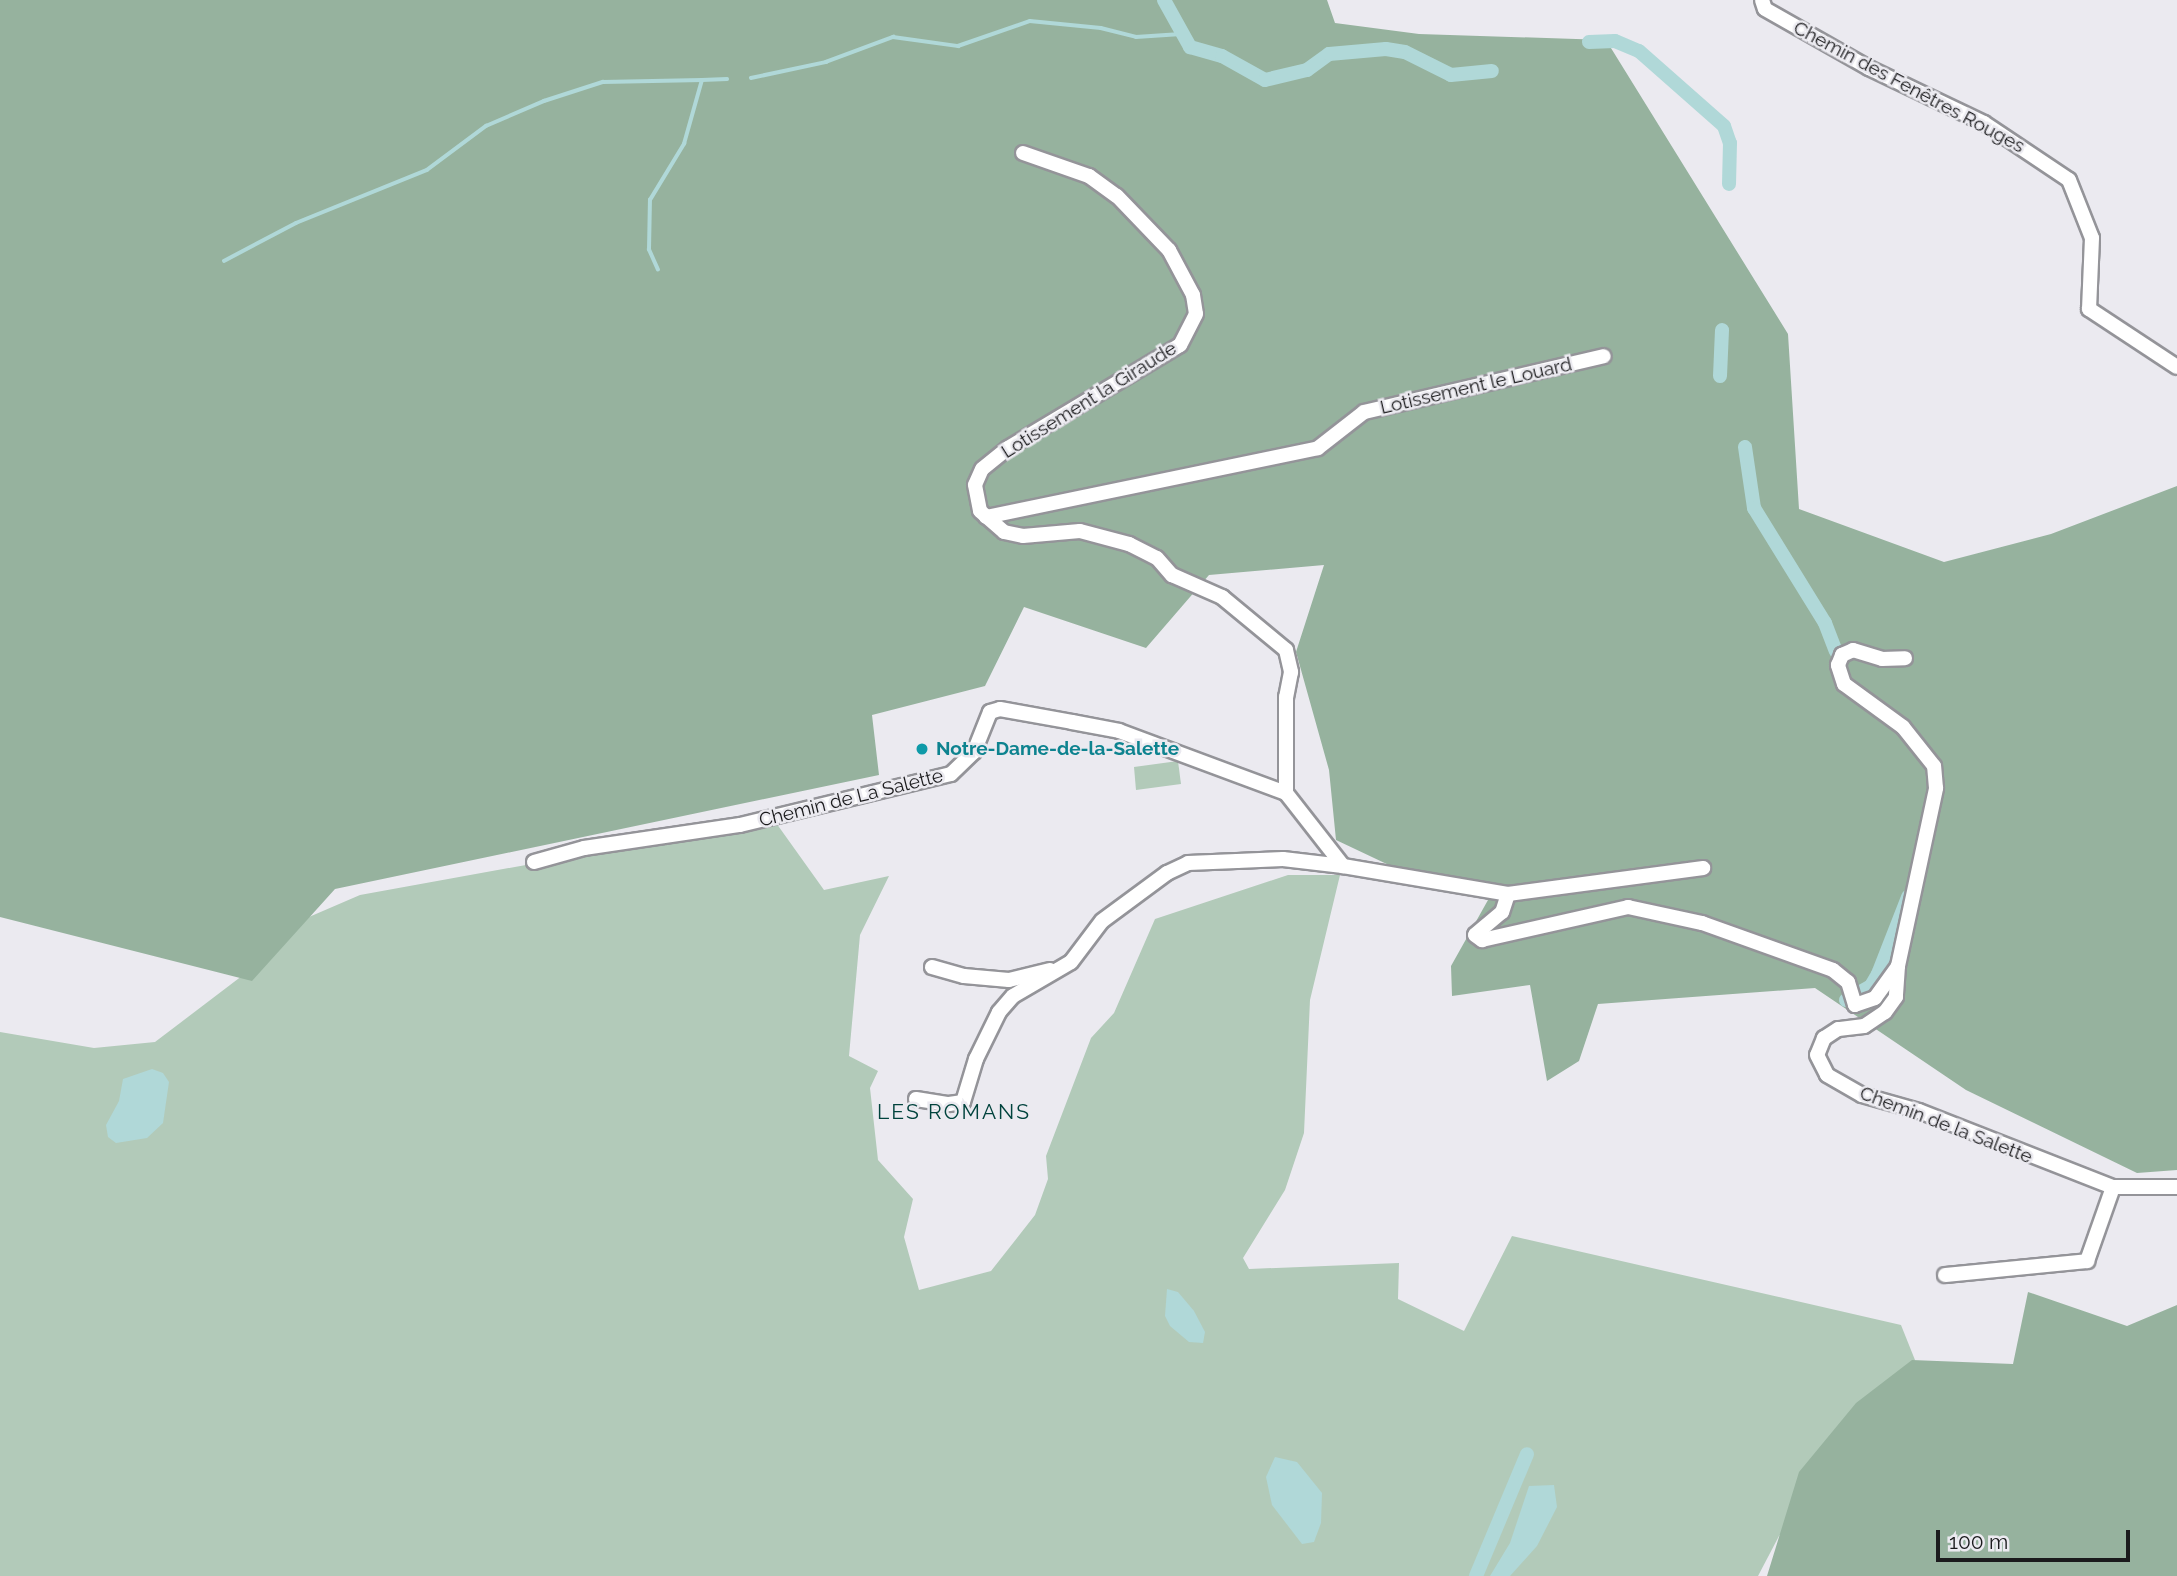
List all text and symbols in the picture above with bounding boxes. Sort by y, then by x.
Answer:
street label: Chemin des Fenêtres Rouges [1790,16,2028,158]
street label: Lotissement la Giraude [997,337,1181,463]
street label: Lotissement le Louard [1378,353,1574,419]
place label: Notre-Dame-de-la-Salette [936,738,1179,760]
marker: Notre-Dame-de-la-Salette [914,741,930,757]
street label: Chemin de La Salette [757,764,945,832]
street label: Chemin de la Salette [1857,1082,2035,1168]
district label: LES ROMANS [878,1099,1030,1125]
scale bar [1939,1516,2133,1560]
text: 100 m [1949,1529,2008,1554]

